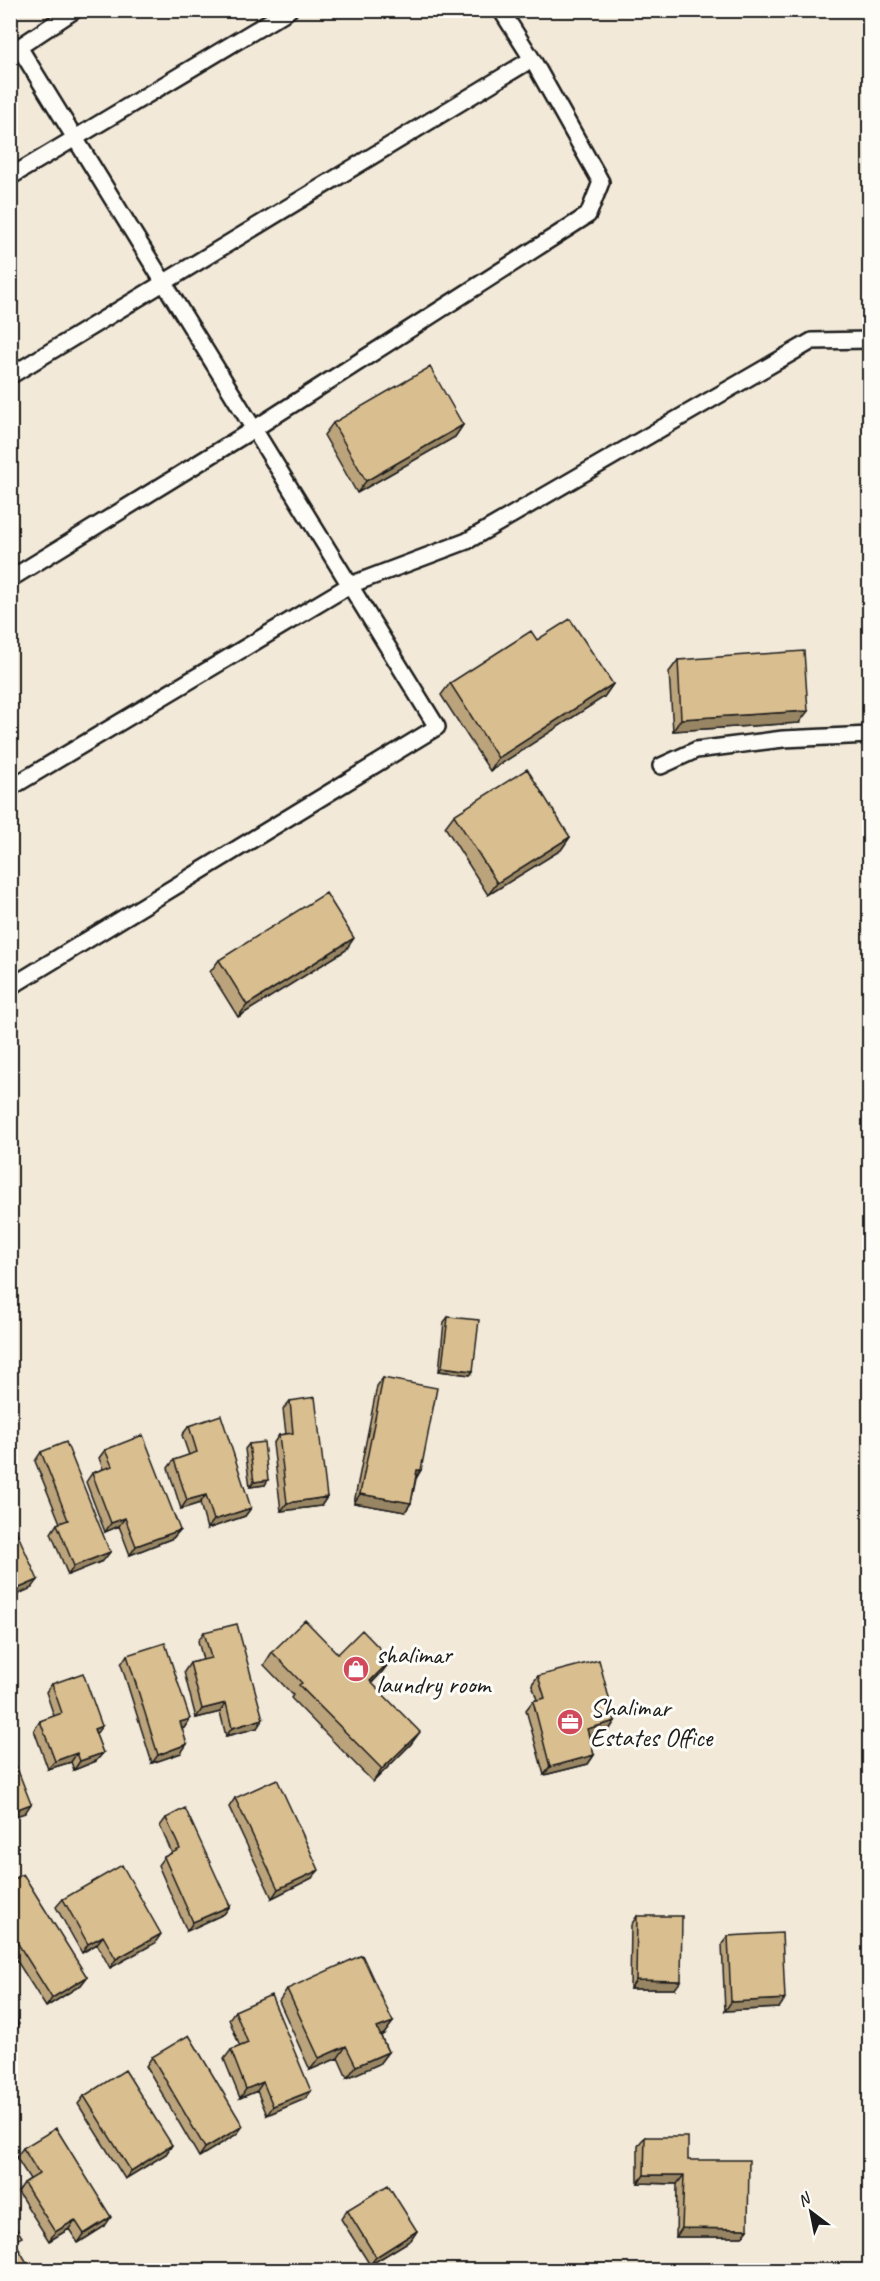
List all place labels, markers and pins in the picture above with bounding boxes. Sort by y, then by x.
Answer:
place label: shalimar laundry room [376,1638,493,1701]
shop icon: shalimar laundry room [341,1654,371,1684]
place label: Shalimar Estates Office [590,1691,714,1754]
office icon: Shalimar Estates Office [555,1707,585,1737]

